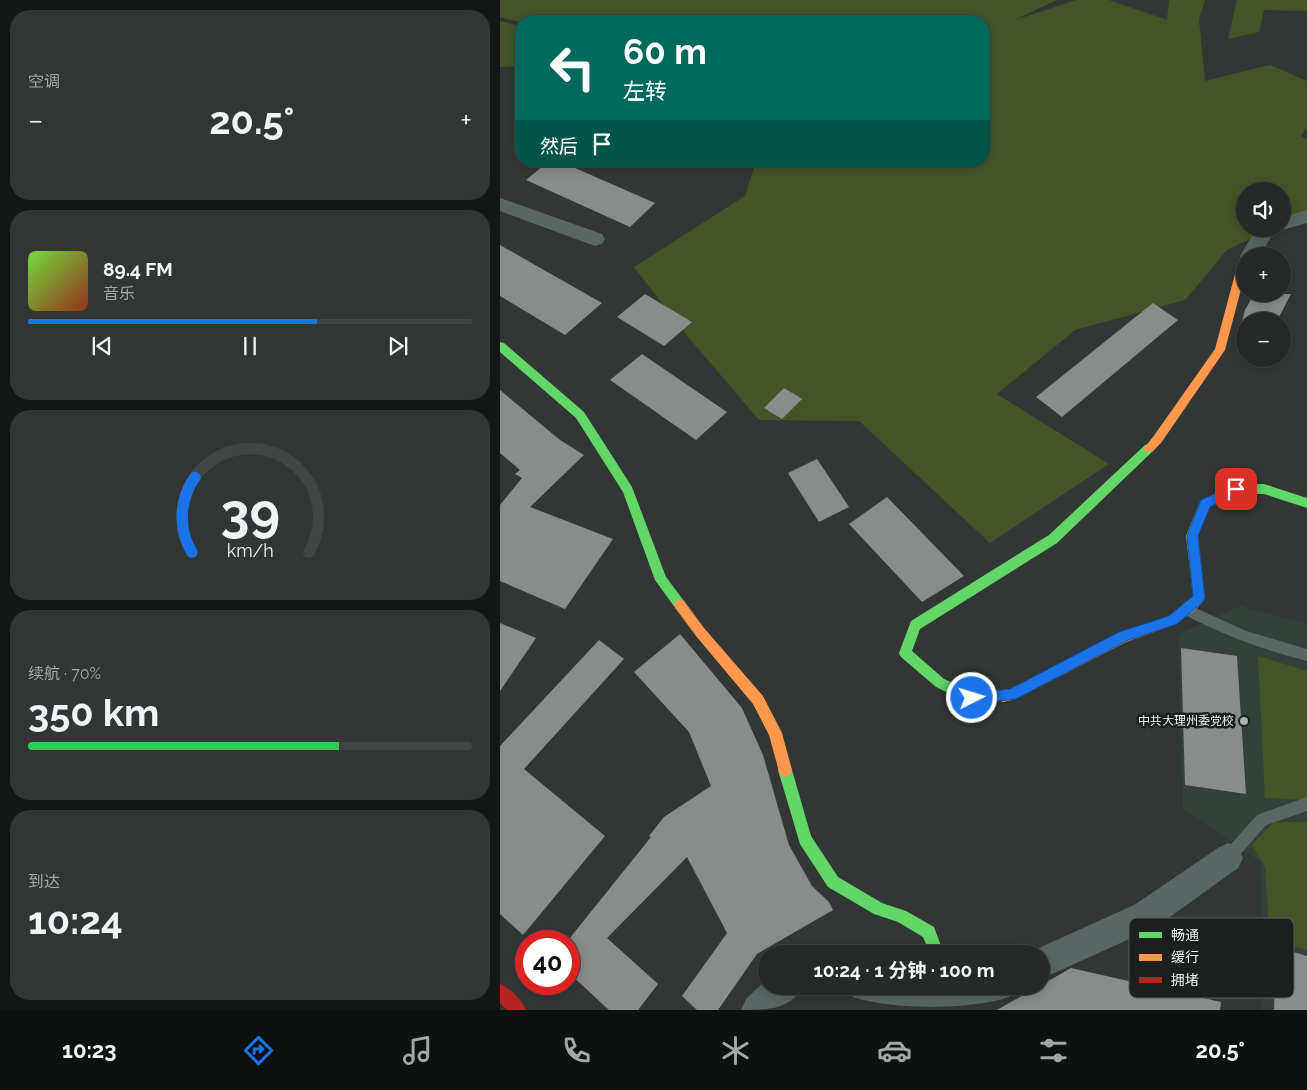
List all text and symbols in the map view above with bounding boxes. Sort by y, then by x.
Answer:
text: 60 m [623,31,707,72]
icon: left [540,35,605,100]
text: 空调 [28,72,60,91]
text: 左转 [623,78,667,104]
text: 20.5° [209,98,294,143]
text: − [28,104,43,137]
text: + [460,104,472,137]
icon: arrive [588,130,616,158]
text: 然后 [540,135,578,157]
map controls [1236,182,1291,367]
button: sound [1236,182,1291,237]
button: + [1236,247,1291,302]
text: 89.4 FM [103,258,173,280]
text: 音乐 [103,284,135,303]
button: − [1236,312,1291,367]
icon: previous [88,332,116,360]
icon: pause [236,332,264,360]
icon: next [384,332,412,360]
pin [1215,468,1257,510]
icon: arrive [1222,475,1250,503]
text: 39 [220,482,280,543]
text: km/h [226,540,274,561]
text: 续航 · 70% [28,664,101,683]
position arrow [945,671,997,723]
text: 350 km [28,690,159,735]
place label: 中共大理州委党校 [1138,714,1234,728]
marker: 中共大理州委党校 [1238,715,1250,727]
text: 到达 [28,872,60,891]
text: 10:24 [28,898,123,943]
legend [1129,918,1294,998]
text: 畅通 [1171,927,1199,943]
speed limit sign: 40 [515,930,580,995]
text: 缓行 [1171,949,1199,965]
text: 10:24 · 1 分钟 · 100 m [813,959,995,981]
text: 拥堵 [1171,972,1199,988]
icon: directions [241,1033,276,1068]
icon: music [400,1033,435,1068]
icon: phone [559,1033,594,1068]
icon: climate [718,1033,753,1068]
icon: car [877,1033,912,1068]
icon: filters [1036,1033,1071,1068]
text: 10:23 [62,1037,117,1063]
text: 20.5° [1196,1037,1245,1063]

